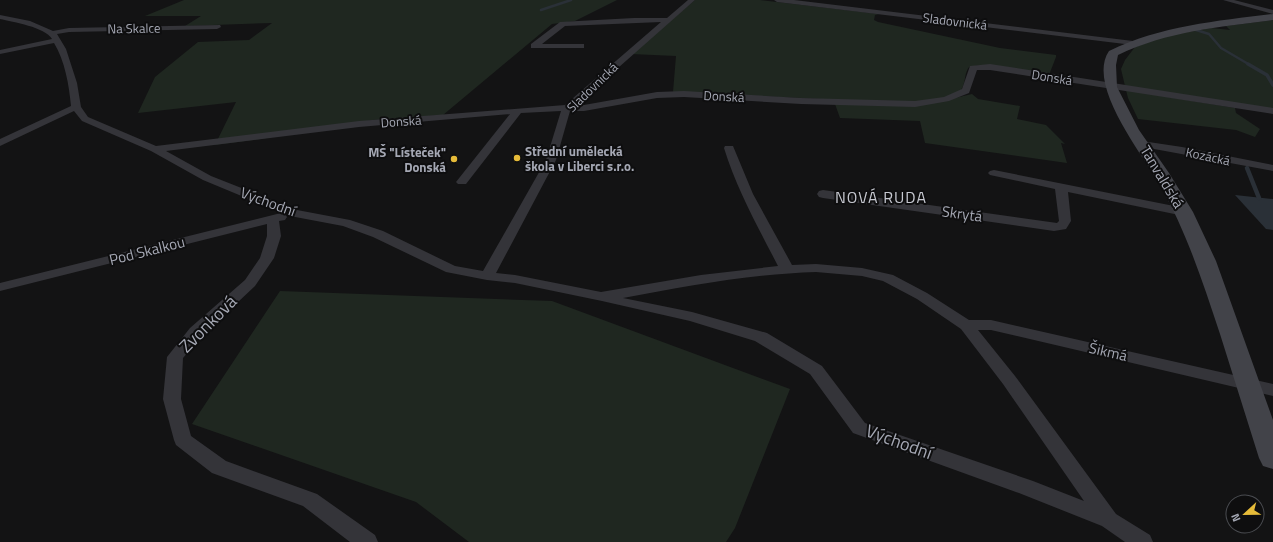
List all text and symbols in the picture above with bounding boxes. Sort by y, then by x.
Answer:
street label: Sladovnická [922,7,989,35]
street label: Na Skalce [107,18,161,38]
street label: Sladovnická [562,57,623,117]
street label: Donská [1030,64,1074,90]
street label: Donská [703,85,745,107]
street label: Donská [380,110,423,132]
place label: Střední umělecká škola v Liberci s.r.o. [525,141,634,176]
street label: Tanvaldská [1135,141,1190,213]
place label: MŠ "Lísteček" Donská [368,142,446,177]
street label: Kozácká [1184,142,1232,171]
marker: Střední umělecká škola v Liberci s.r.o. [512,153,522,163]
marker: MŠ "Lísteček" Donská [449,154,459,164]
street label: Východní [237,181,301,223]
district label: NOVÁ RUDA [835,185,927,209]
street label: Skrytá [940,199,984,228]
street label: Pod Skalkou [107,230,187,271]
street label: Zvonková [173,289,243,359]
street label: Šikmá [1087,336,1130,367]
street label: Východní [862,417,938,467]
north arrow [1225,494,1265,534]
text: N [1227,511,1245,524]

